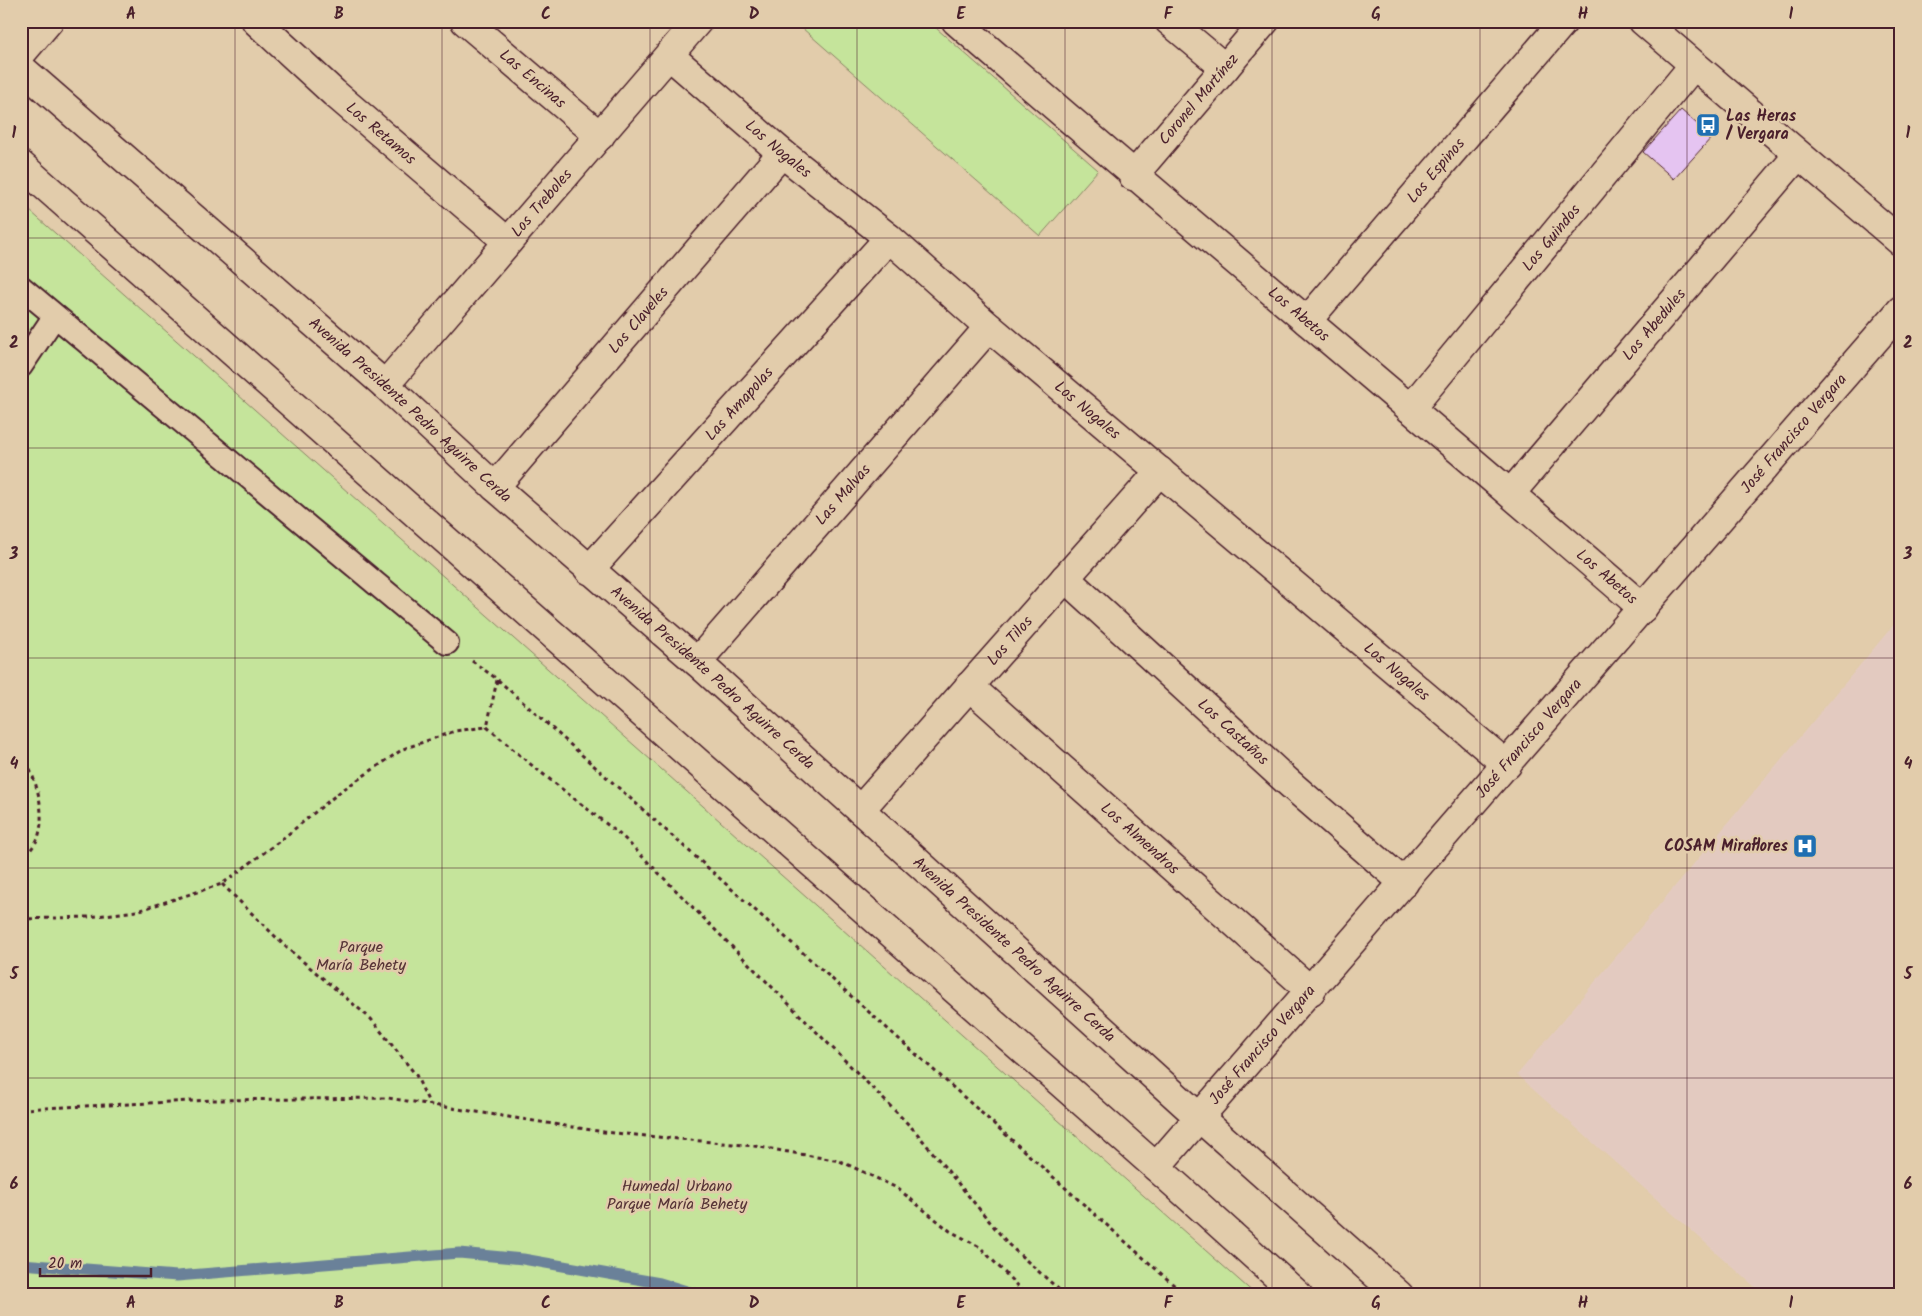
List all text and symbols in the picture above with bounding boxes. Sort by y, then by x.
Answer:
text: A [126,2,136,27]
text: B [334,2,344,27]
text: C [541,2,551,27]
text: D [749,2,760,27]
text: E [957,2,967,27]
text: F [1164,2,1174,27]
text: G [1371,2,1381,27]
text: H [1578,2,1588,27]
text: I [1789,2,1794,27]
street label: Las Encinas [494,43,572,115]
street label: Coronel Martínez [1152,48,1245,150]
street label: Los Retamos [340,96,422,171]
place label: Las Heras / Vergara [1725,104,1797,147]
bus stop icon: Las Heras / Vergara [1695,112,1721,138]
street label: Los Nogales [739,114,817,184]
text: 1 [12,121,17,146]
text: 1 [1906,121,1911,146]
street label: Los Espinos [1400,132,1471,209]
street label: Los Treboles [505,163,578,243]
street label: Los Guindos [1516,198,1587,277]
street label: Los Abetos [1262,280,1335,348]
street label: Los Claveles [602,281,675,359]
street label: Los Abedules [1616,283,1692,366]
street label: Avenida Presidente Pedro Aguirre Cerda [303,311,517,509]
text: 2 [9,331,19,356]
text: 2 [1903,331,1913,356]
street label: Las Amapolas [699,361,780,447]
street label: José Francisco Vergara [1734,368,1853,499]
street label: Los Nogales [1049,375,1126,446]
street label: Las Malvas [809,458,877,531]
text: 3 [9,542,19,567]
text: 3 [1903,542,1913,567]
street label: Los Abetos [1570,543,1644,611]
street label: Avenida Presidente Pedro Aguirre Cerda [605,580,821,776]
street label: Los Tilos [981,610,1039,671]
street label: Los Nogales [1358,636,1436,707]
street label: José Francisco Vergara [1469,673,1588,804]
street label: Los Castaños [1192,692,1275,771]
text: 4 [10,752,19,777]
text: 4 [1904,752,1913,777]
street label: Los Almendros [1095,796,1185,881]
hospital icon: COSAM Miraflores [1792,833,1818,859]
place label: COSAM Miraflores [1664,834,1789,859]
street label: Avenida Presidente Pedro Aguirre Cerda [907,851,1121,1048]
park label: Parque María Behety [316,935,406,978]
text: 5 [9,962,20,987]
text: 5 [1903,962,1914,987]
street label: José Francisco Vergara [1203,979,1322,1110]
text: 6 [10,1172,19,1197]
text: 6 [1904,1172,1913,1197]
park label: Humedal Urbano Parque María Behety [607,1174,748,1217]
scale bar [40,1246,151,1278]
text: 20 m [48,1252,82,1276]
text: A [126,1291,136,1316]
text: B [334,1291,344,1316]
text: C [541,1291,551,1316]
text: D [749,1291,760,1316]
text: E [957,1291,967,1316]
text: F [1164,1291,1174,1316]
text: G [1371,1291,1381,1316]
text: H [1578,1291,1588,1316]
text: I [1789,1291,1794,1316]

